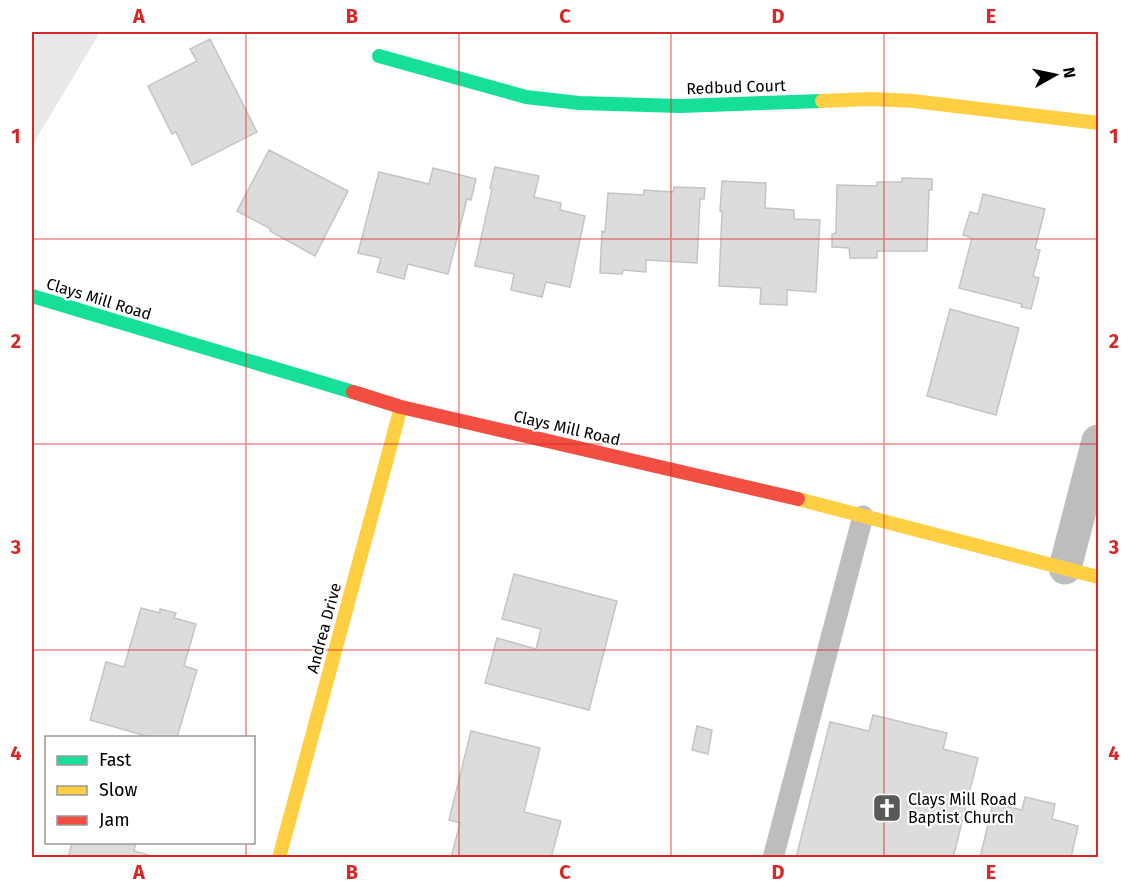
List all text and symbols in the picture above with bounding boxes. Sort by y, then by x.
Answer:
text: A [132,4,146,28]
text: B [346,4,358,28]
text: C [559,4,571,28]
text: D [771,4,785,28]
text: E [986,4,996,28]
north arrow [1025,45,1085,105]
text: N [1059,66,1080,79]
street label: Redbud Court [686,76,786,98]
text: 1 [11,124,21,148]
text: 1 [1109,124,1119,148]
street label: Clays Mill Road [44,274,154,324]
text: 2 [11,329,21,353]
text: 2 [1109,329,1119,353]
street label: Clays Mill Road [512,407,622,449]
text: 3 [10,535,21,559]
text: 3 [1108,535,1119,559]
street label: Andrea Drive [303,581,345,675]
legend [45,736,255,844]
text: 4 [10,741,22,765]
text: 4 [1108,741,1120,765]
text: Fast [99,749,132,771]
text: Slow [99,779,138,801]
place label: Clays Mill Road Baptist Church [908,790,1017,827]
church icon: Clays Mill Road Baptist Church [871,792,903,824]
text: Jam [99,809,130,831]
text: A [132,860,146,884]
text: B [346,860,358,884]
text: C [559,860,571,884]
text: D [771,860,785,884]
text: E [986,860,996,884]

